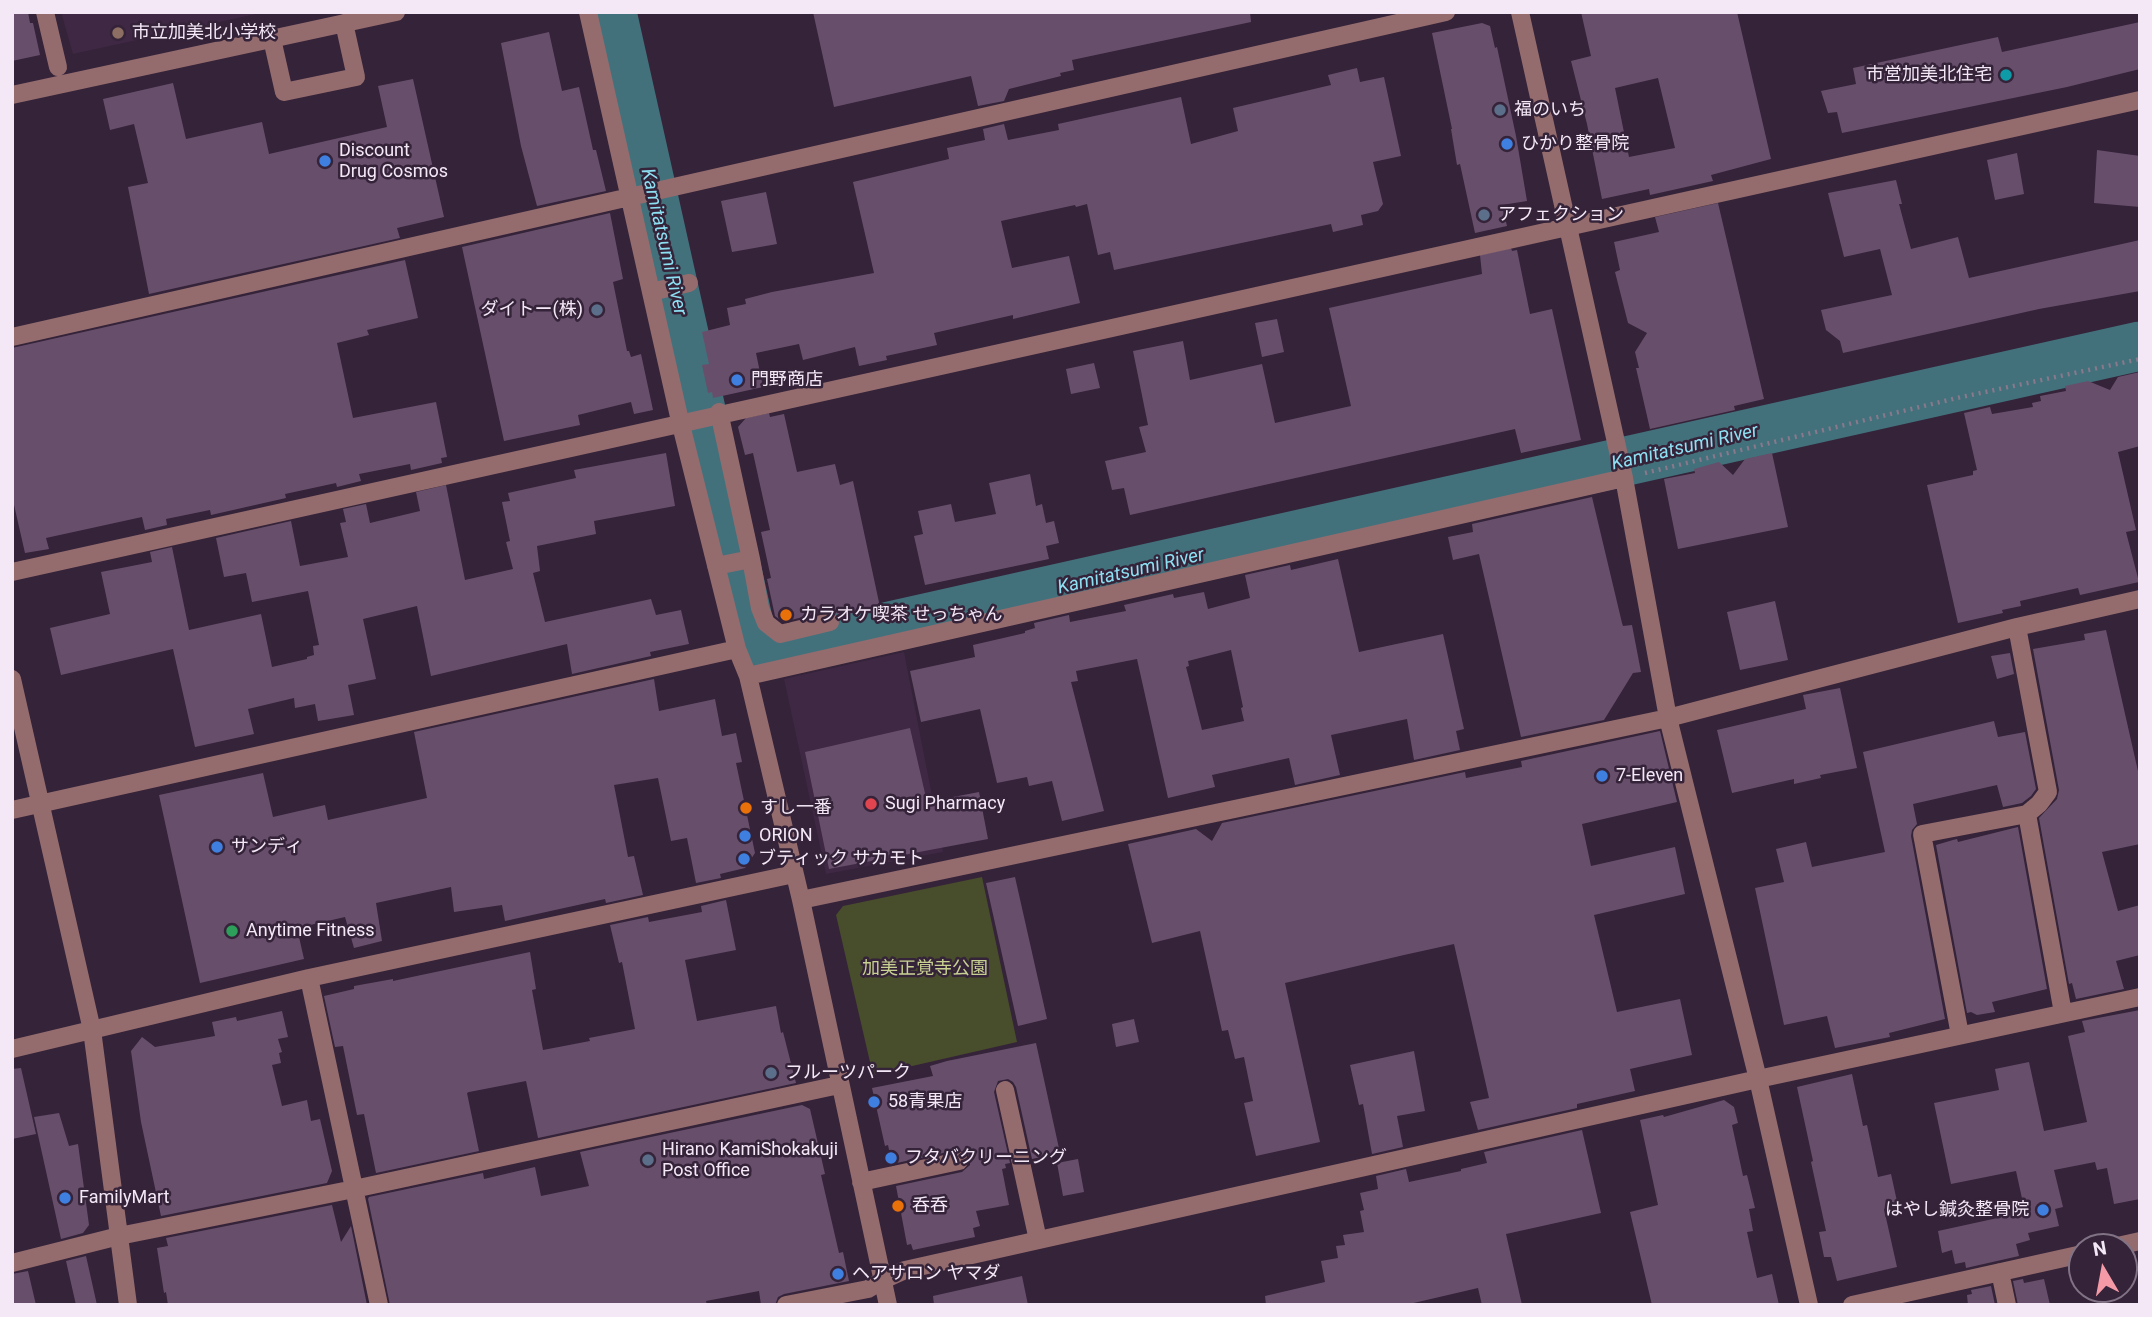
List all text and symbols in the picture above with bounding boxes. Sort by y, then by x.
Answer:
place label: 市立加美北小学校 [132,22,276,44]
marker: 市立加美北小学校 [110,25,126,41]
place label: 市営加美北住宅 [1866,64,1992,86]
marker: 市営加美北住宅 [1998,67,2014,83]
place label: 福のいち [1514,99,1586,121]
marker: 福のいち [1492,102,1508,118]
place label: ひかり整骨院 [1521,133,1629,155]
marker: ひかり整骨院 [1499,136,1515,152]
place label: Discount Drug Cosmos [339,140,448,182]
marker: Discount Drug Cosmos [317,153,333,169]
water label: Kamitatsumi River [635,166,691,318]
place label: アフェクション [1498,204,1624,226]
marker: アフェクション [1476,207,1492,223]
place label: ダイトー(株) [481,299,583,321]
marker: ダイトー(株) [589,302,605,318]
place label: 門野商店 [751,369,823,391]
marker: 門野商店 [729,372,745,388]
water label: Kamitatsumi River [1609,420,1761,476]
water label: Kamitatsumi River [1055,544,1207,600]
place label: カラオケ喫茶 せっちゃん [800,604,1002,626]
marker: カラオケ喫茶 せっちゃん [778,607,794,623]
place label: 7-Eleven [1616,765,1683,787]
marker: 7-Eleven [1594,768,1610,784]
place label: Sugi Pharmacy [885,793,1005,815]
marker: Sugi Pharmacy [863,796,879,812]
place label: すし一番 [760,797,832,819]
marker: すし一番 [738,800,754,816]
place label: ORION [759,825,813,847]
marker: ORION [737,828,753,844]
place label: サンディ [231,836,303,858]
marker: サンディ [209,839,225,855]
place label: ブティック サカモト [758,848,924,870]
marker: ブティック サカモト [736,851,752,867]
place label: Anytime Fitness [246,920,375,942]
marker: Anytime Fitness [224,923,240,939]
park label: 加美正覚寺公園 [862,958,988,980]
place label: フルーツパーク [785,1062,911,1084]
marker: フルーツパーク [763,1065,779,1081]
place label: 58青果店 [888,1091,962,1113]
marker: 58青果店 [866,1094,882,1110]
place label: Hirano KamiShokakuji Post Office [662,1139,838,1182]
place label: フタバクリーニング [905,1147,1067,1169]
marker: フタバクリーニング [883,1150,899,1166]
marker: Hirano KamiShokakuji Post Office [640,1152,656,1168]
place label: FamilyMart [79,1187,169,1209]
marker: FamilyMart [57,1190,73,1206]
place label: 呑呑 [912,1195,948,1217]
marker: 呑呑 [890,1198,906,1214]
place label: はやし鍼灸整骨院 [1885,1199,2029,1221]
marker: はやし鍼灸整骨院 [2035,1202,2051,1218]
north arrow [2068,1233,2138,1303]
text: N [2091,1236,2108,1261]
place label: ヘアサロン ヤマダ [852,1263,1000,1285]
marker: ヘアサロン ヤマダ [830,1266,846,1282]

